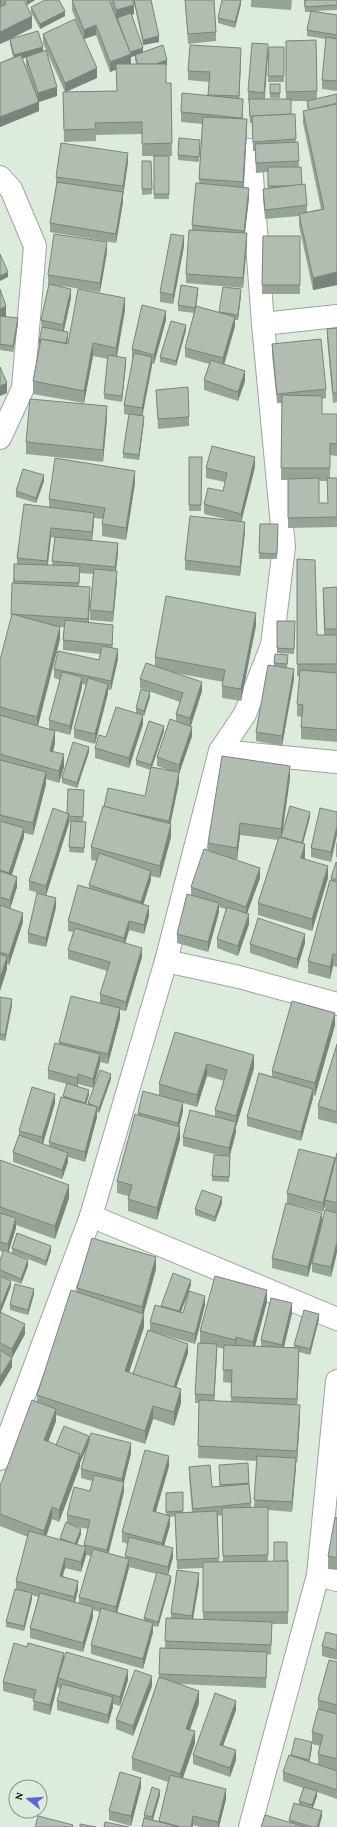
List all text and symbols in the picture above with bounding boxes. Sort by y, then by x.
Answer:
north arrow [8,1779,48,1819]
text: N [12,1790,25,1801]

